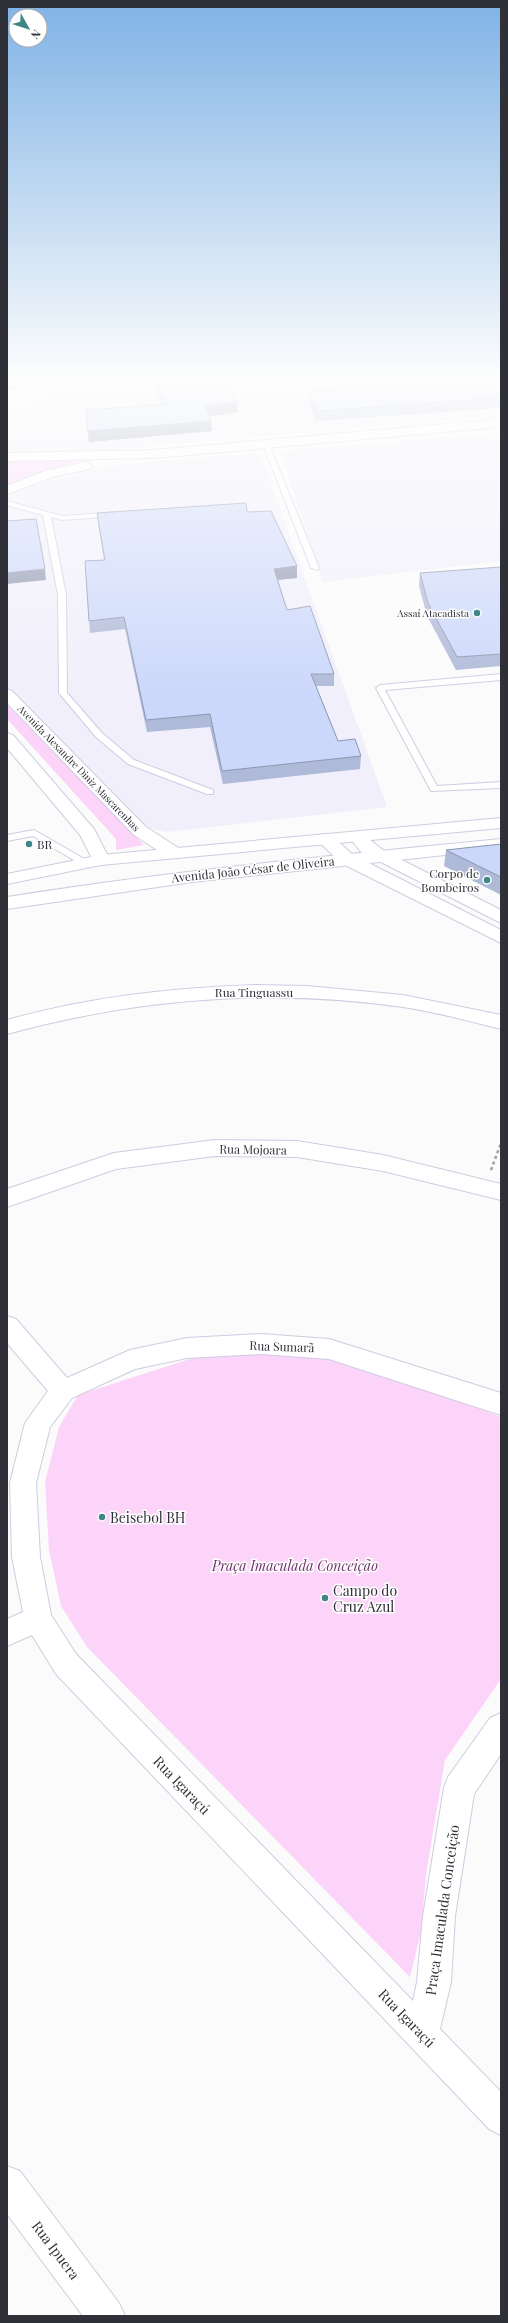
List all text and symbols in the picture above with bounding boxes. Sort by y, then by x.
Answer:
north arrow [8,8,48,48]
text: N [28,27,44,42]
place label: Assaí Atacadista [396,606,469,620]
marker: Assaí Atacadista [472,608,482,618]
street label: Avenida Alexandre Diniz Mascarenhas [14,701,143,834]
place label: BR [37,836,52,852]
marker: BR [24,839,34,849]
street label: Avenida João César de Oliveira [170,852,335,886]
place label: Corpo de Bombeiros [421,865,479,895]
marker: Corpo de Bombeiros [482,875,492,885]
street label: Rua Tinguassu [215,984,293,1000]
street label: Rua Mojoara [219,1140,287,1158]
street label: Rua Sumarã [249,1337,315,1355]
place label: Beisebol BH [110,1508,186,1527]
marker: Beisebol BH [97,1512,107,1522]
park label: Praça Imaculada Conceição [211,1556,378,1575]
place label: Campo do Cruz Azul [333,1581,397,1616]
marker: Campo do Cruz Azul [320,1593,330,1603]
street label: Rua Igaraçú [149,1752,215,1818]
street label: Praça Imaculada Conceição [421,1823,463,1997]
street label: Rua Igaraçú [374,1985,440,2051]
street label: Rua Ipuera [28,2217,84,2283]

